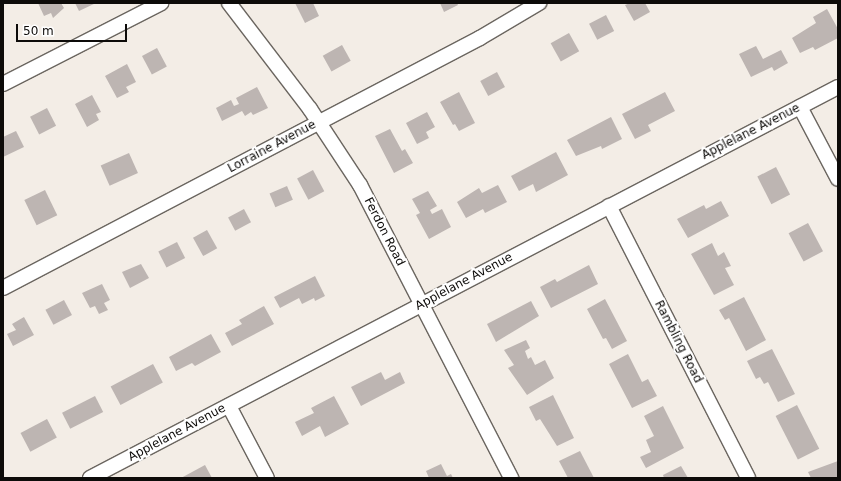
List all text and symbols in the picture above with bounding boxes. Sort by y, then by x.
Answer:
scale bar [18,16,129,42]
text: 50 m [23,24,54,38]
street label: Applelane Avenue [700,101,802,163]
street label: Lorraine Avenue [226,118,318,176]
street label: Ferdon Road [361,195,407,269]
street label: Applelane Avenue [413,250,515,314]
street label: Rambling Road [651,298,705,386]
street label: Applelane Avenue [126,401,228,465]

